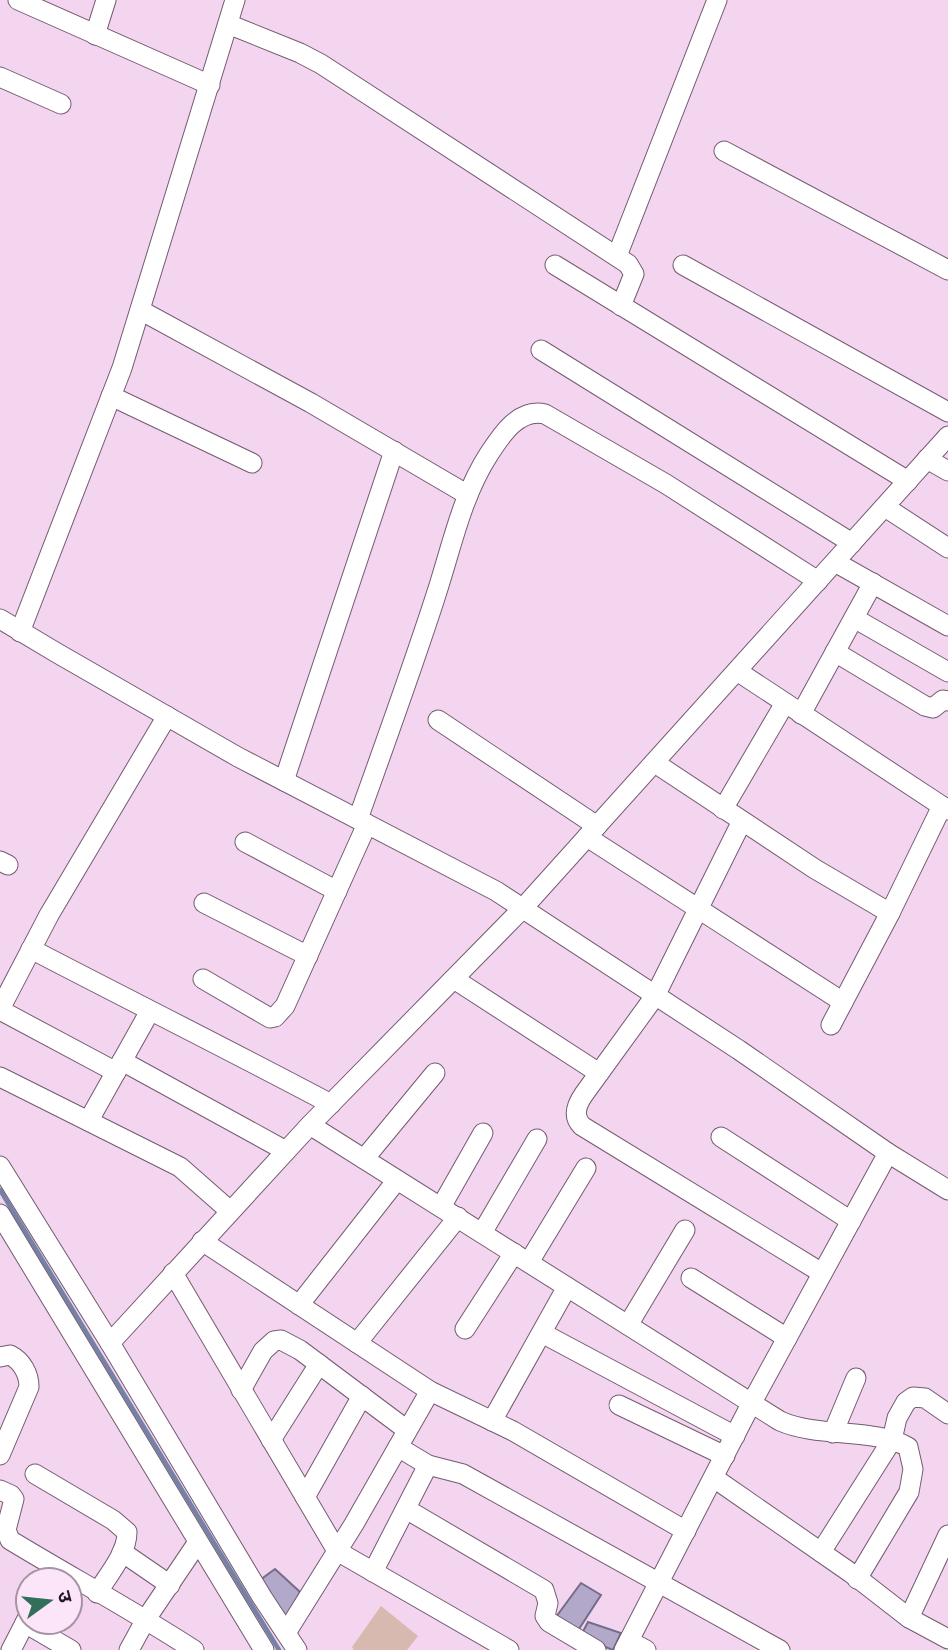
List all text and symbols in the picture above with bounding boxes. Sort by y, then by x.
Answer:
north arrow [14,1566,84,1636]
text: उ [53,1588,79,1606]

